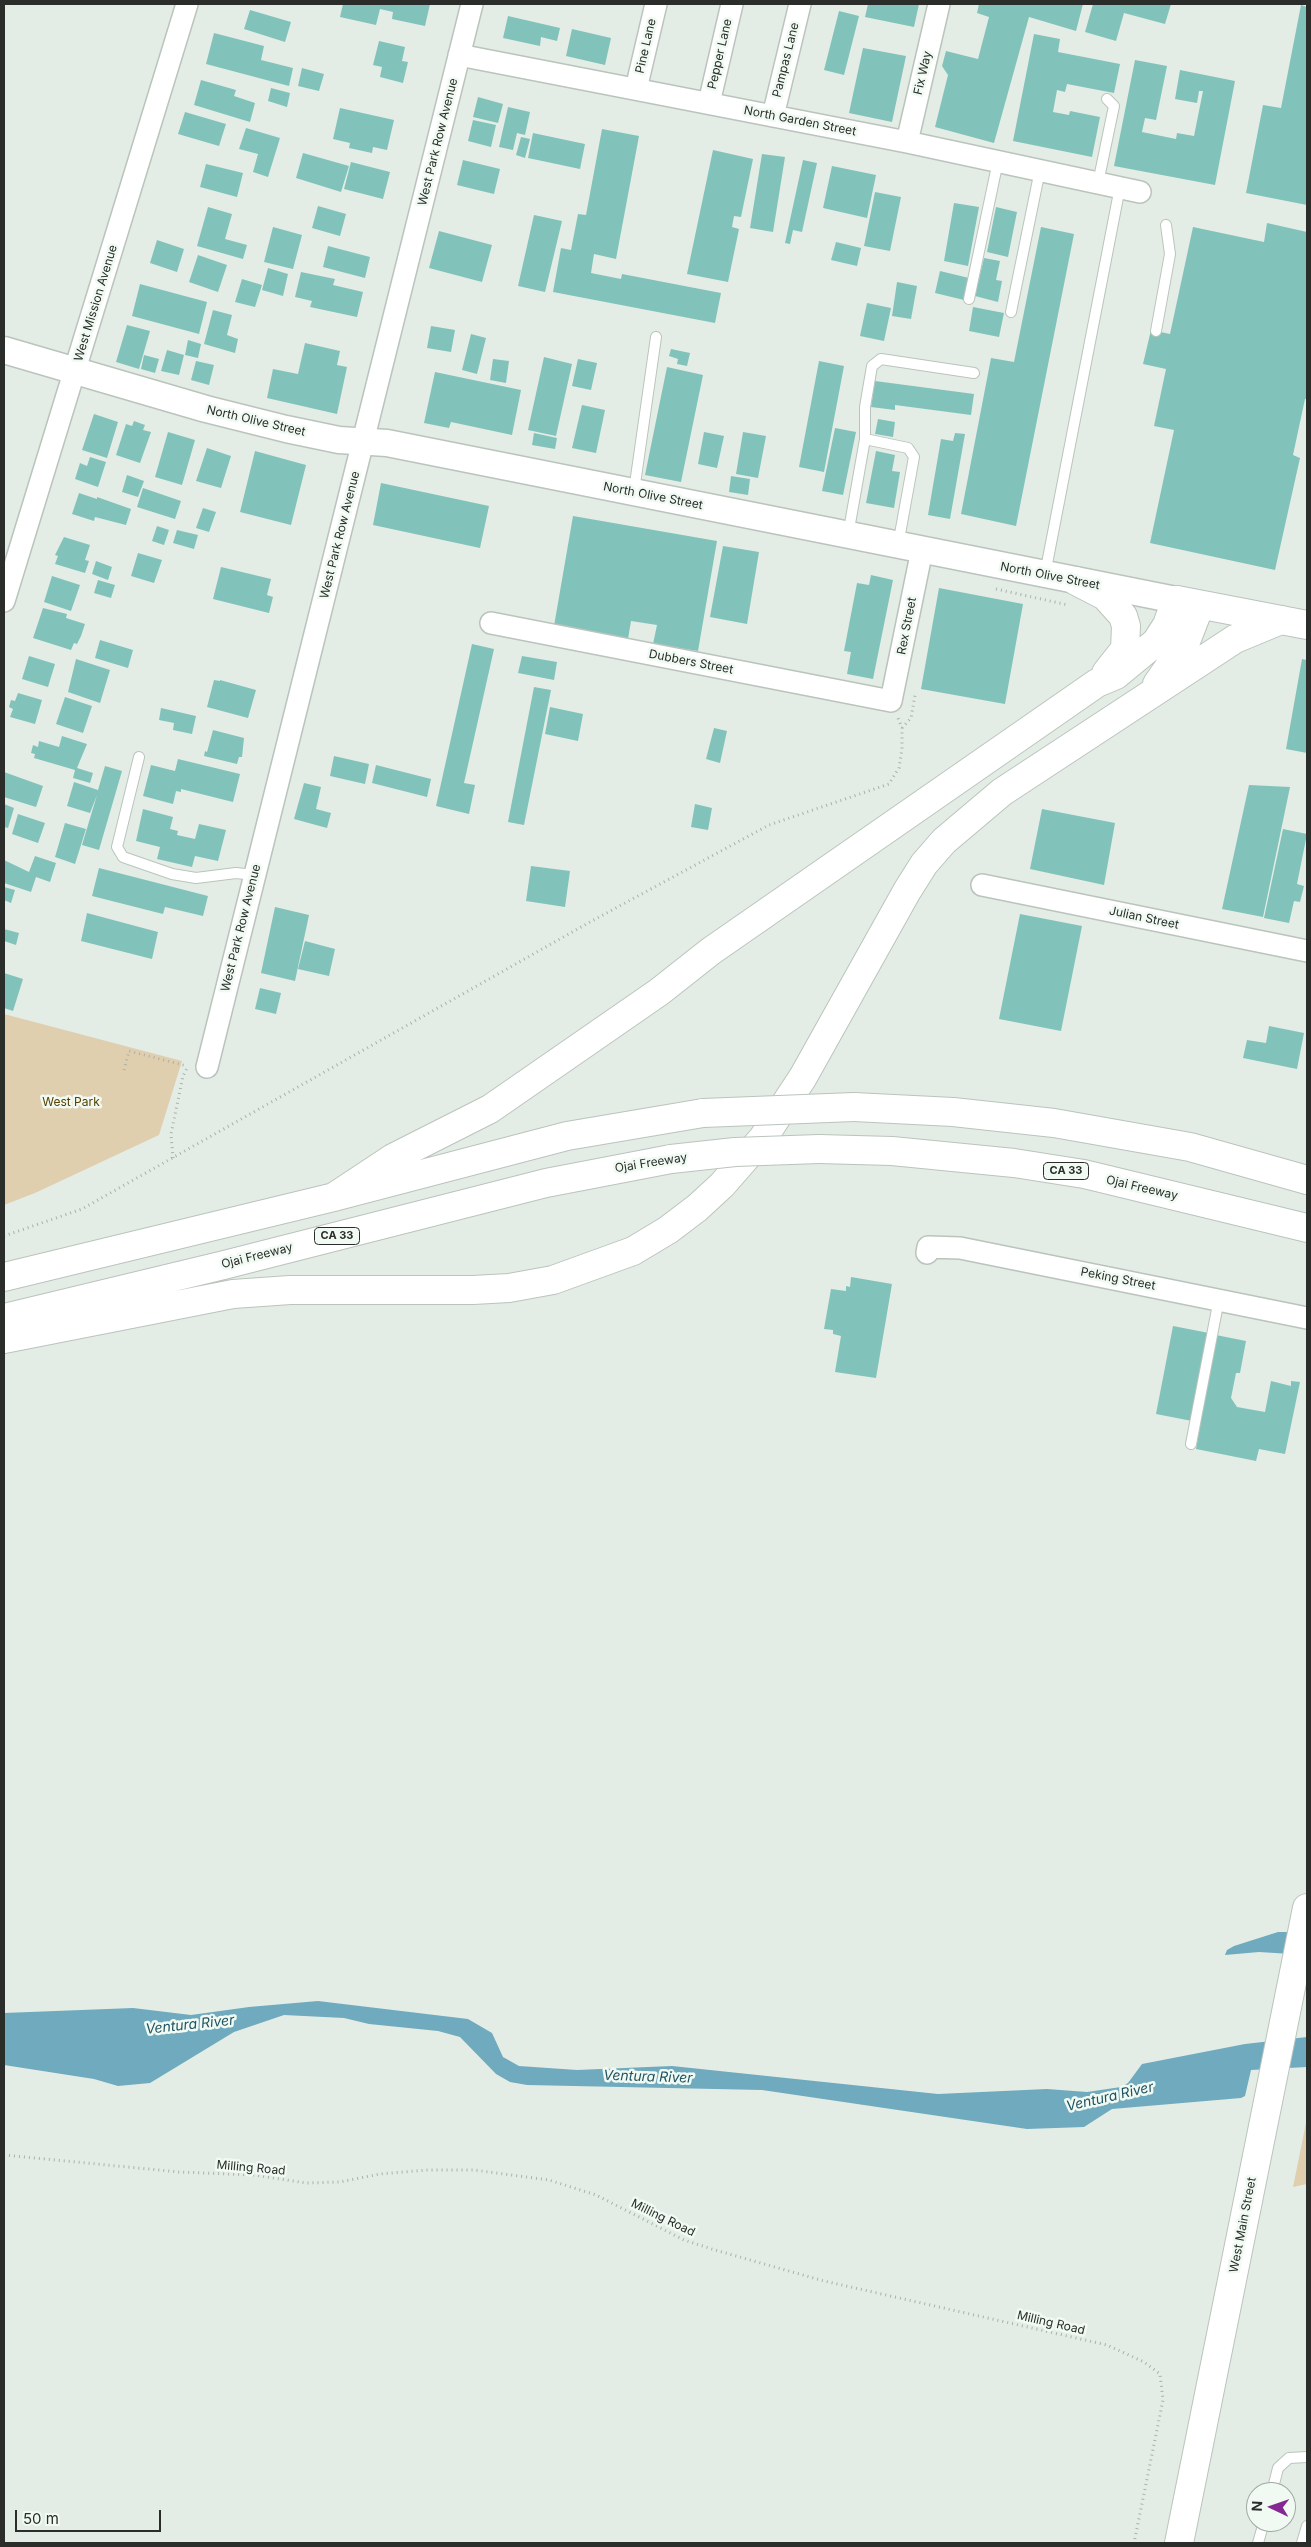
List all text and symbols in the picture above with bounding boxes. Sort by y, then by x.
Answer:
street label: Pine Lane [633,17,659,75]
street label: Pepper Lane [705,17,735,91]
street label: Pampas Lane [770,21,802,99]
street label: Fix Way [911,50,935,96]
street label: West Park Row Avenue [415,77,461,207]
street label: North Garden Street [743,103,857,139]
street label: West Mission Avenue [71,243,121,363]
street label: North Olive Street [205,403,307,439]
street label: West Park Row Avenue [317,470,363,600]
street label: North Olive Street [602,479,704,513]
street label: North Olive Street [999,559,1101,593]
street label: Rex Street [894,596,920,656]
street label: Dubbers Street [648,647,734,677]
street label: West Park Row Avenue [218,863,264,993]
street label: Julian Street [1108,904,1180,932]
park label: West Park [42,1095,100,1109]
street label: Ojai Freeway [614,1150,688,1176]
road number: CA 33 [1044,1162,1088,1180]
street label: Ojai Freeway [1105,1173,1179,1203]
road number: CA 33 [314,1228,360,1244]
street label: Ojai Freeway [220,1240,294,1272]
street label: Peking Street [1079,1265,1157,1293]
water label: Ventura River [145,2012,235,2038]
water label: Ventura River [603,2067,693,2087]
water label: Ventura River [1065,2079,1155,2115]
street label: Milling Road [216,2158,286,2178]
street label: West Main Street [1227,2176,1259,2274]
street label: Milling Road [629,2196,697,2240]
street label: Milling Road [1016,2308,1086,2338]
north arrow [1246,2482,1296,2532]
scale bar [18,2500,164,2532]
text: N [1248,2500,1265,2512]
text: 50 m [23,2509,59,2528]

